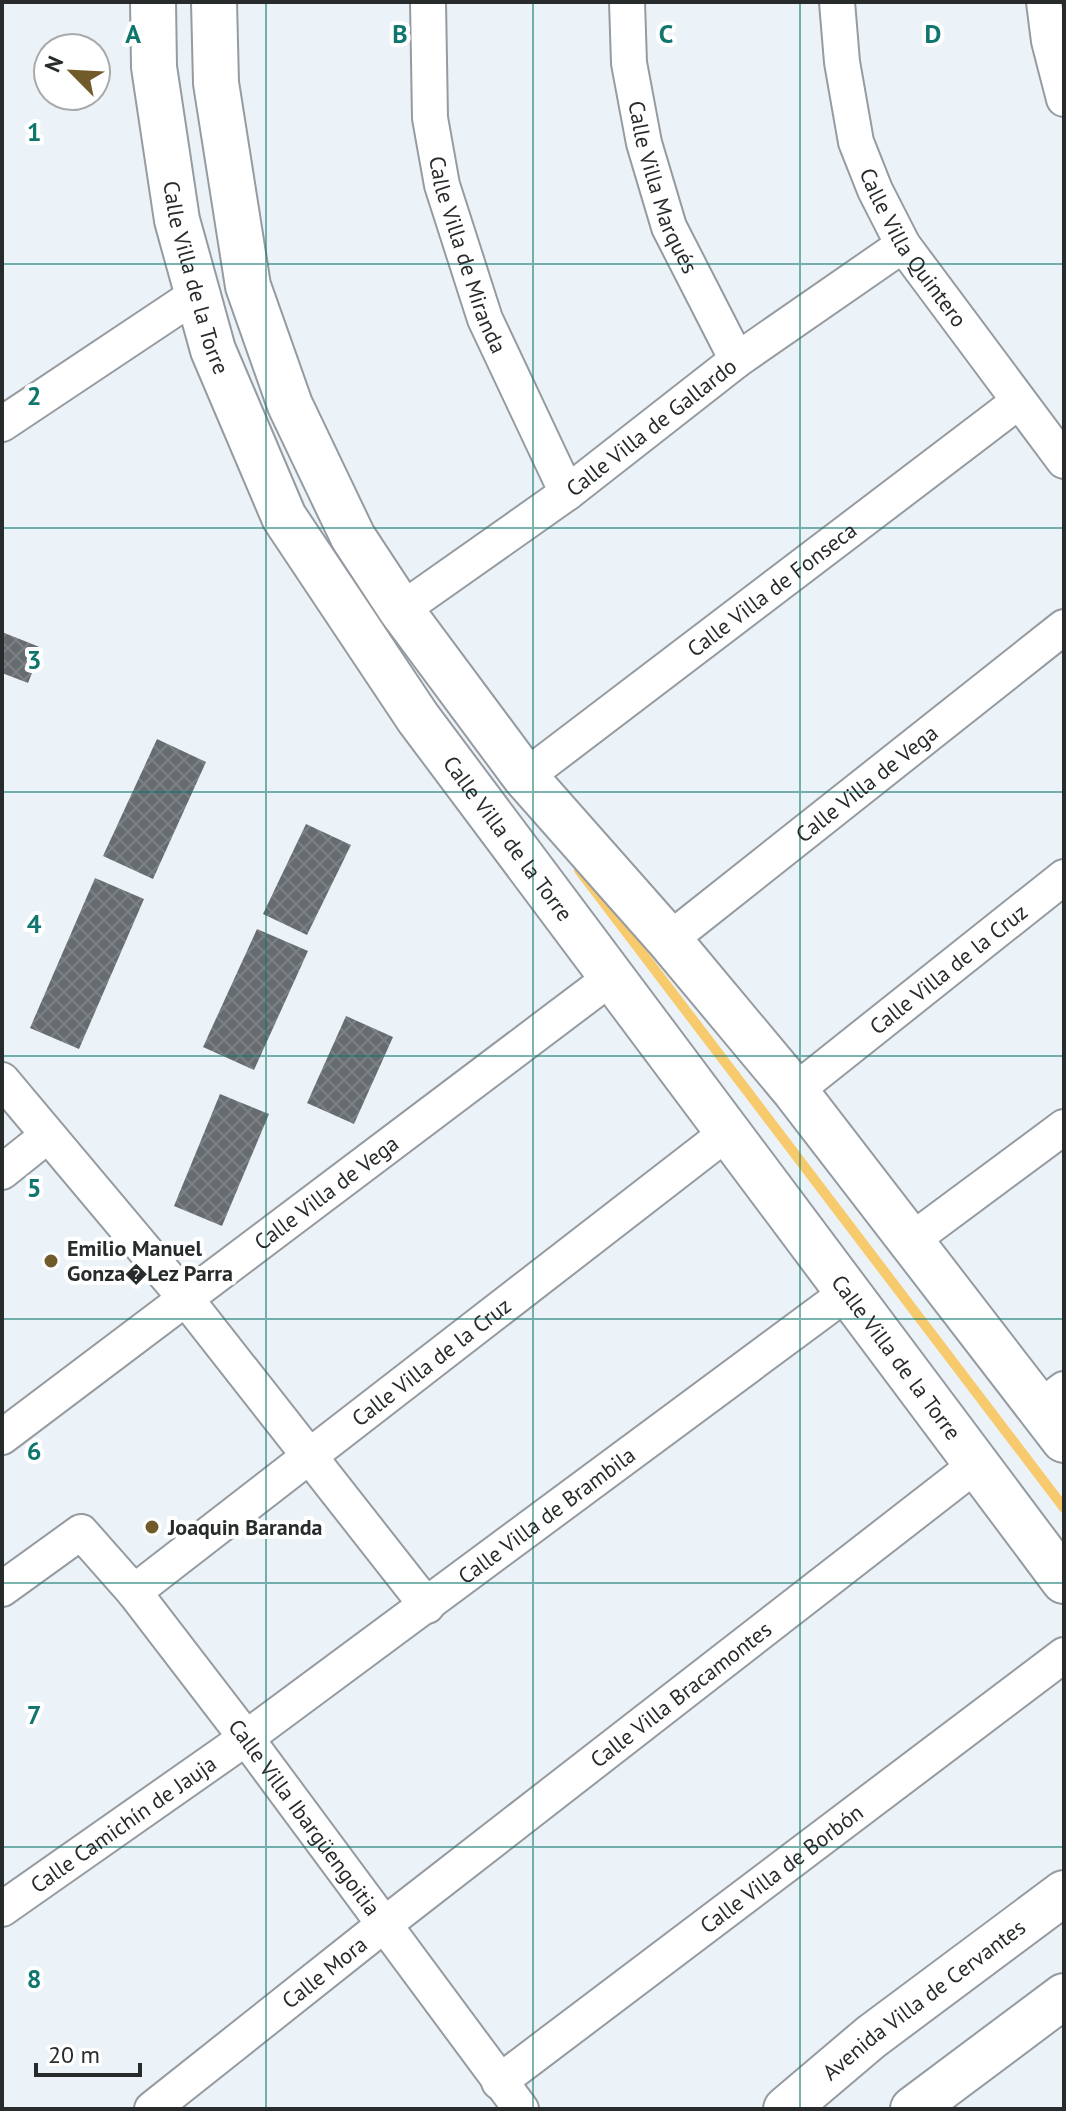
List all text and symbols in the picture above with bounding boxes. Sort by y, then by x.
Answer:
text: A [125,17,141,50]
text: B [392,17,408,50]
text: C [659,17,673,50]
text: D [925,17,941,50]
north arrow [32,32,112,112]
text: N [38,52,69,76]
street label: Calle Villa Marqués [622,99,704,278]
text: 1 [27,115,41,148]
street label: Calle Villa de Miranda [423,154,513,358]
street label: Calle Villa Quintero [854,164,973,333]
street label: Calle Villa de la Torre [157,179,236,379]
street label: Calle Villa de Gallardo [560,352,742,502]
text: 2 [27,379,41,412]
street label: Calle Villa de Fonseca [681,516,862,663]
text: 3 [27,643,41,676]
street label: Calle Villa de Vega [790,719,943,848]
street label: Calle Villa de la Torre [437,750,579,927]
street label: Calle Villa de la Cruz [864,898,1033,1040]
text: 4 [27,907,42,940]
street label: Calle Villa de Vega [248,1129,404,1256]
text: 5 [27,1171,41,1204]
place label: Emilio Manuel Gonza�Lez Parra [67,1234,233,1287]
marker: Emilio Manuel Gonza�Lez Parra [42,1252,60,1270]
street label: Calle Villa de la Torre [825,1269,967,1445]
street label: Calle Villa de la Cruz [346,1291,517,1432]
text: 6 [27,1434,41,1467]
street label: Calle Villa de Brambila [452,1440,641,1590]
place label: Joaquin Baranda [167,1513,323,1541]
marker: Joaquin Baranda [143,1518,161,1536]
street label: Calle Villa Bracamontes [584,1615,777,1773]
text: 7 [27,1698,41,1731]
street label: Calle Villa Ibargüengoitia [222,1713,387,1921]
street label: Calle Camichín de Jauja [25,1749,222,1899]
street label: Calle Villa de Borbón [694,1798,869,1939]
street label: Avenida Villa de Cervantes [817,1913,1031,2086]
street label: Calle Mora [276,1930,372,2014]
text: 8 [27,1962,41,1995]
scale bar [36,2027,140,2077]
text: 20 m [48,2039,100,2070]

